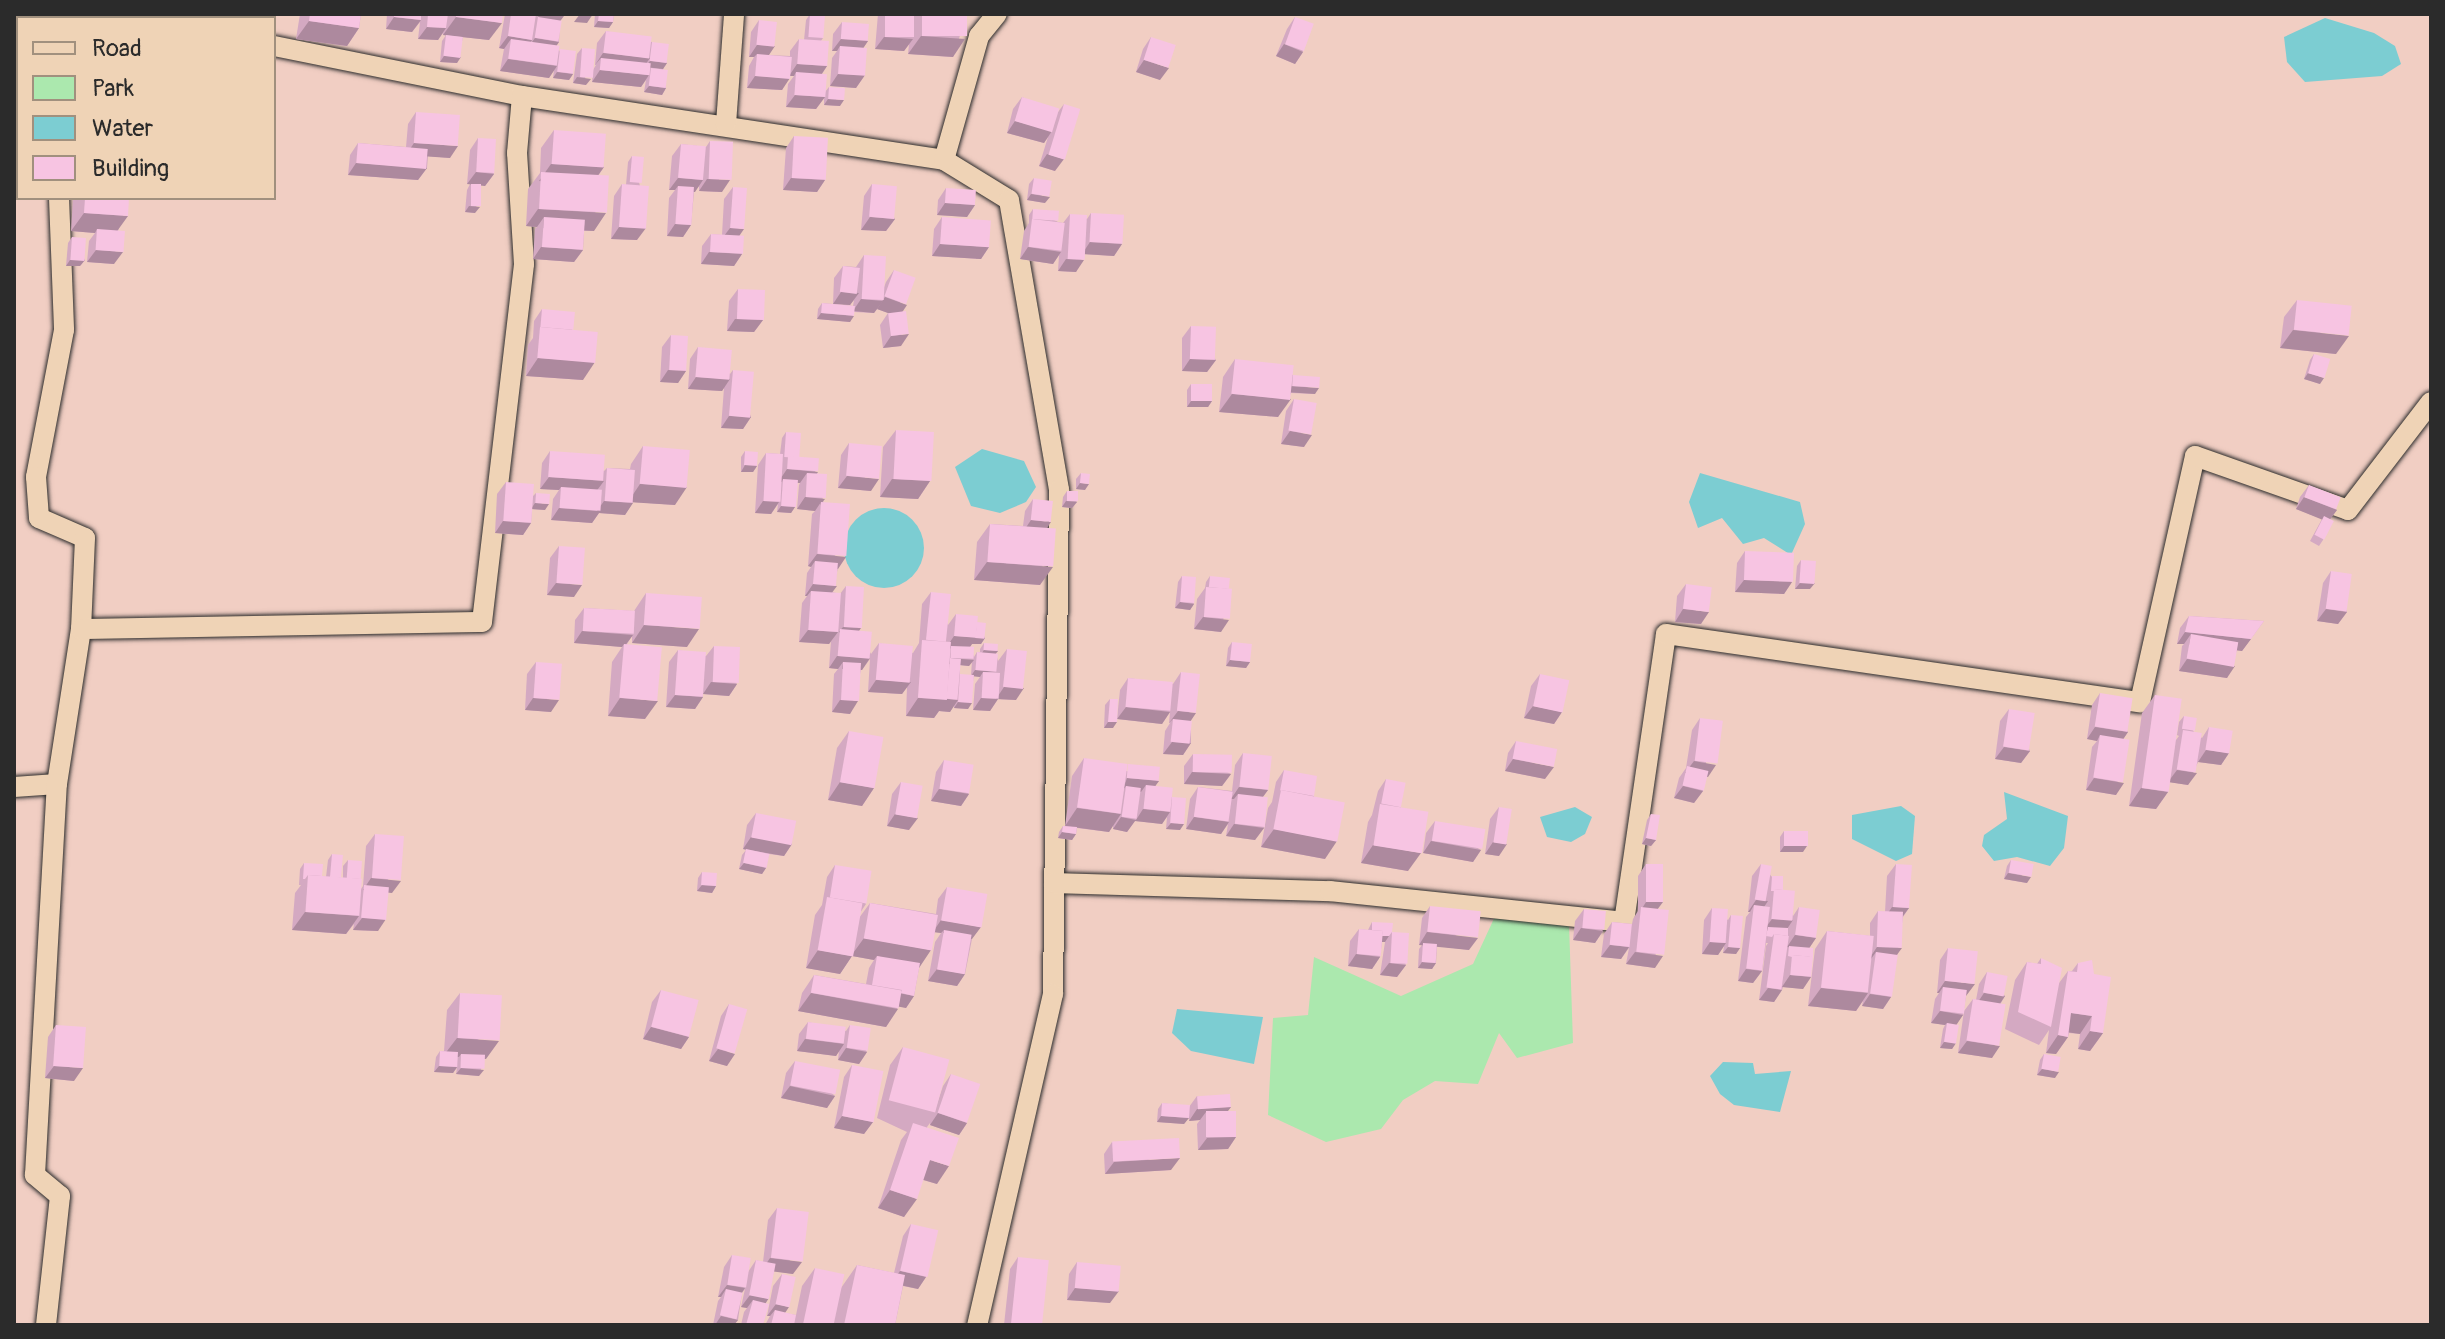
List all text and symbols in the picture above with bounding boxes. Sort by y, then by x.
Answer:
legend [16,16,276,200]
text: Road [92,34,142,63]
text: Park [92,74,134,103]
text: Water [92,114,153,143]
text: Building [92,154,169,183]

